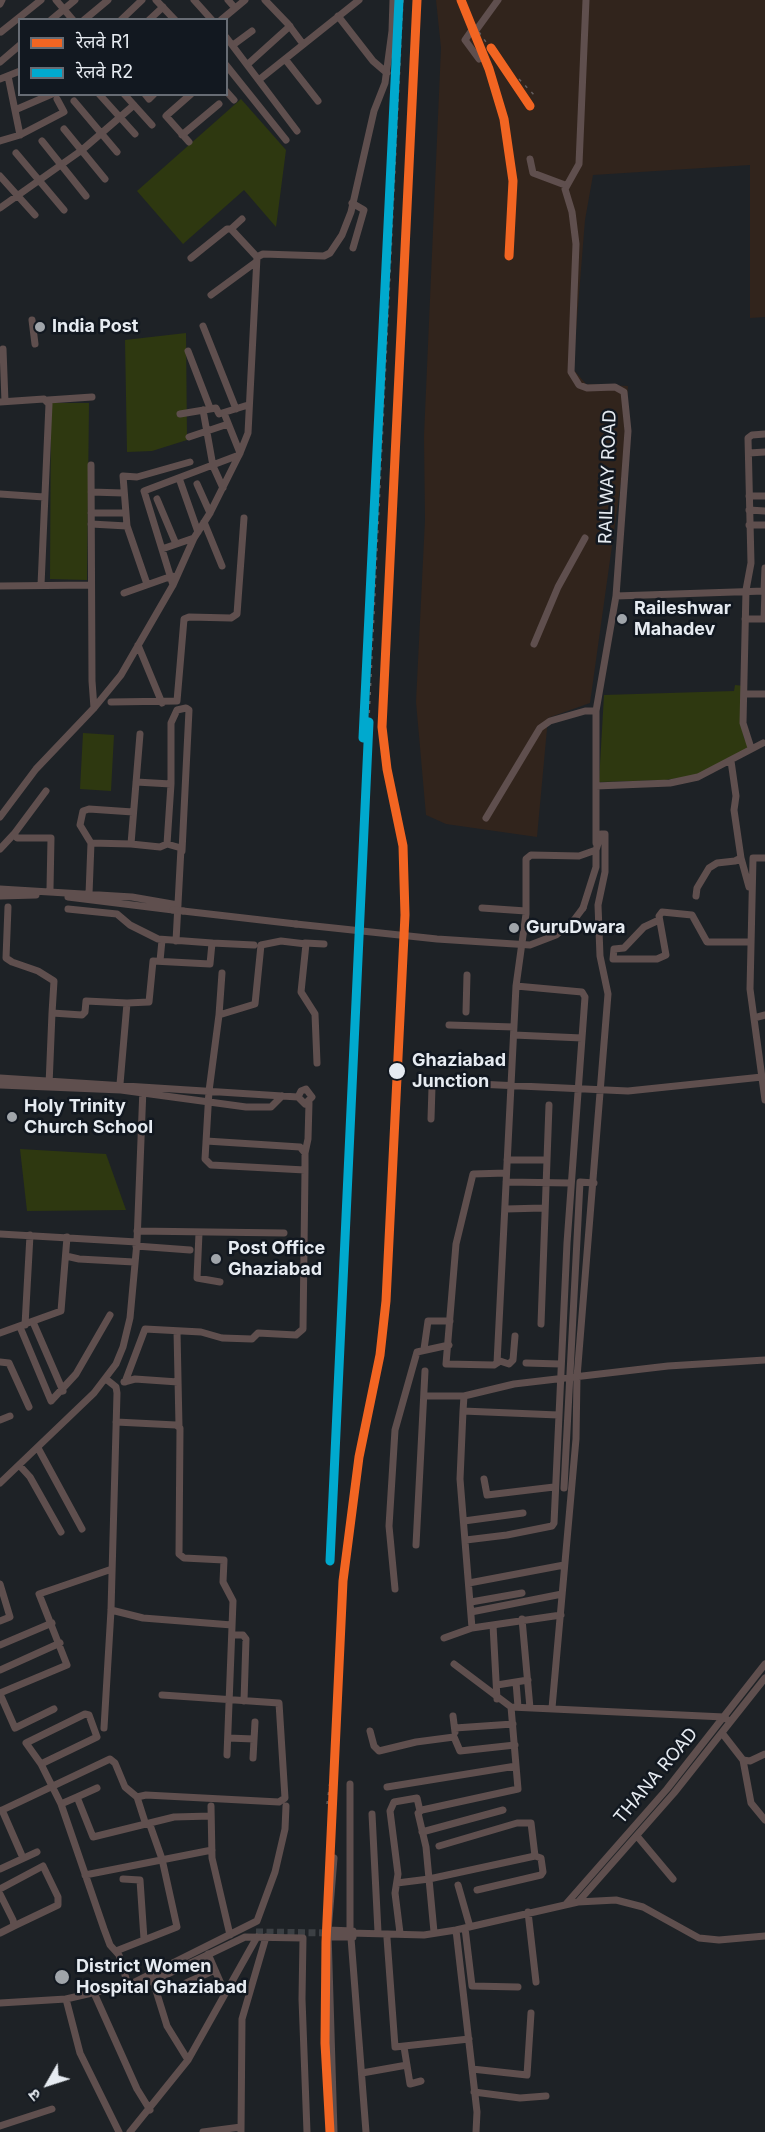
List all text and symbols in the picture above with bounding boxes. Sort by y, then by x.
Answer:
legend [18,18,228,96]
text: रेलवे R1 [76,31,130,52]
text: रेलवे R2 [76,61,133,82]
place label: India Post [52,316,138,338]
marker: India Post [33,320,47,334]
street label: RAILWAY ROAD [595,410,621,544]
place label: Raileshwar Mahadev [634,598,731,640]
marker: Raileshwar Mahadev [615,612,629,626]
place label: GuruDwara [526,917,625,939]
marker: GuruDwara [507,921,521,935]
place label: Ghaziabad Junction [412,1050,506,1092]
marker: Ghaziabad Junction [387,1061,407,1081]
place label: Holy Trinity Church School [24,1096,153,1138]
marker: Holy Trinity Church School [5,1110,19,1124]
place label: Post Office Ghaziabad [228,1238,325,1280]
marker: Post Office Ghaziabad [209,1252,223,1266]
street label: THANA ROAD [610,1724,702,1828]
place label: District Women Hospital Ghaziabad [76,1956,247,1998]
marker: District Women Hospital Ghaziabad [53,1968,71,1986]
north arrow [18,2054,78,2114]
text: उ [23,2085,45,2105]

